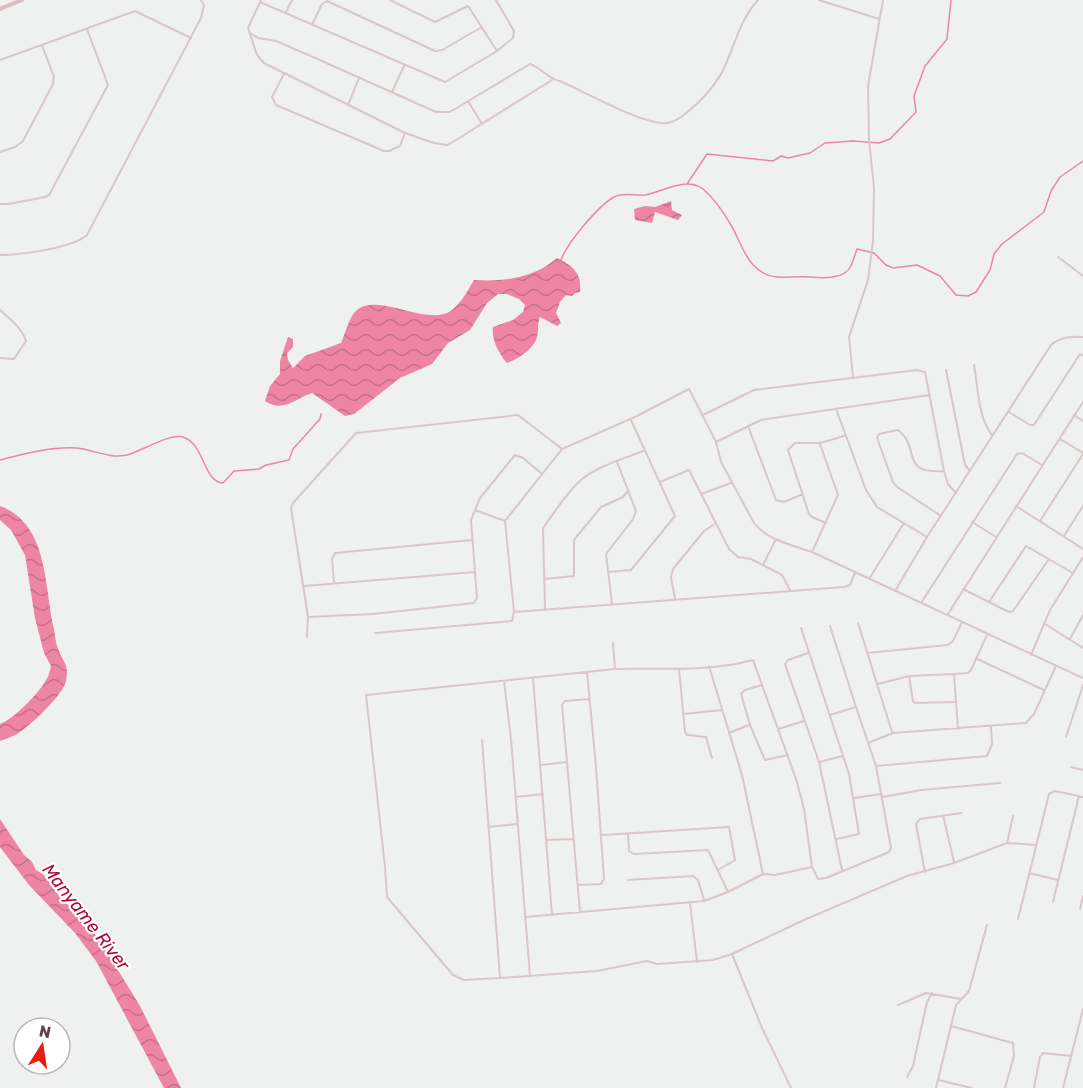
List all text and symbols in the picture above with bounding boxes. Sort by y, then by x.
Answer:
water label: Manyame River [38,859,135,976]
north arrow [12,1016,72,1076]
text: N [37,1021,53,1042]

